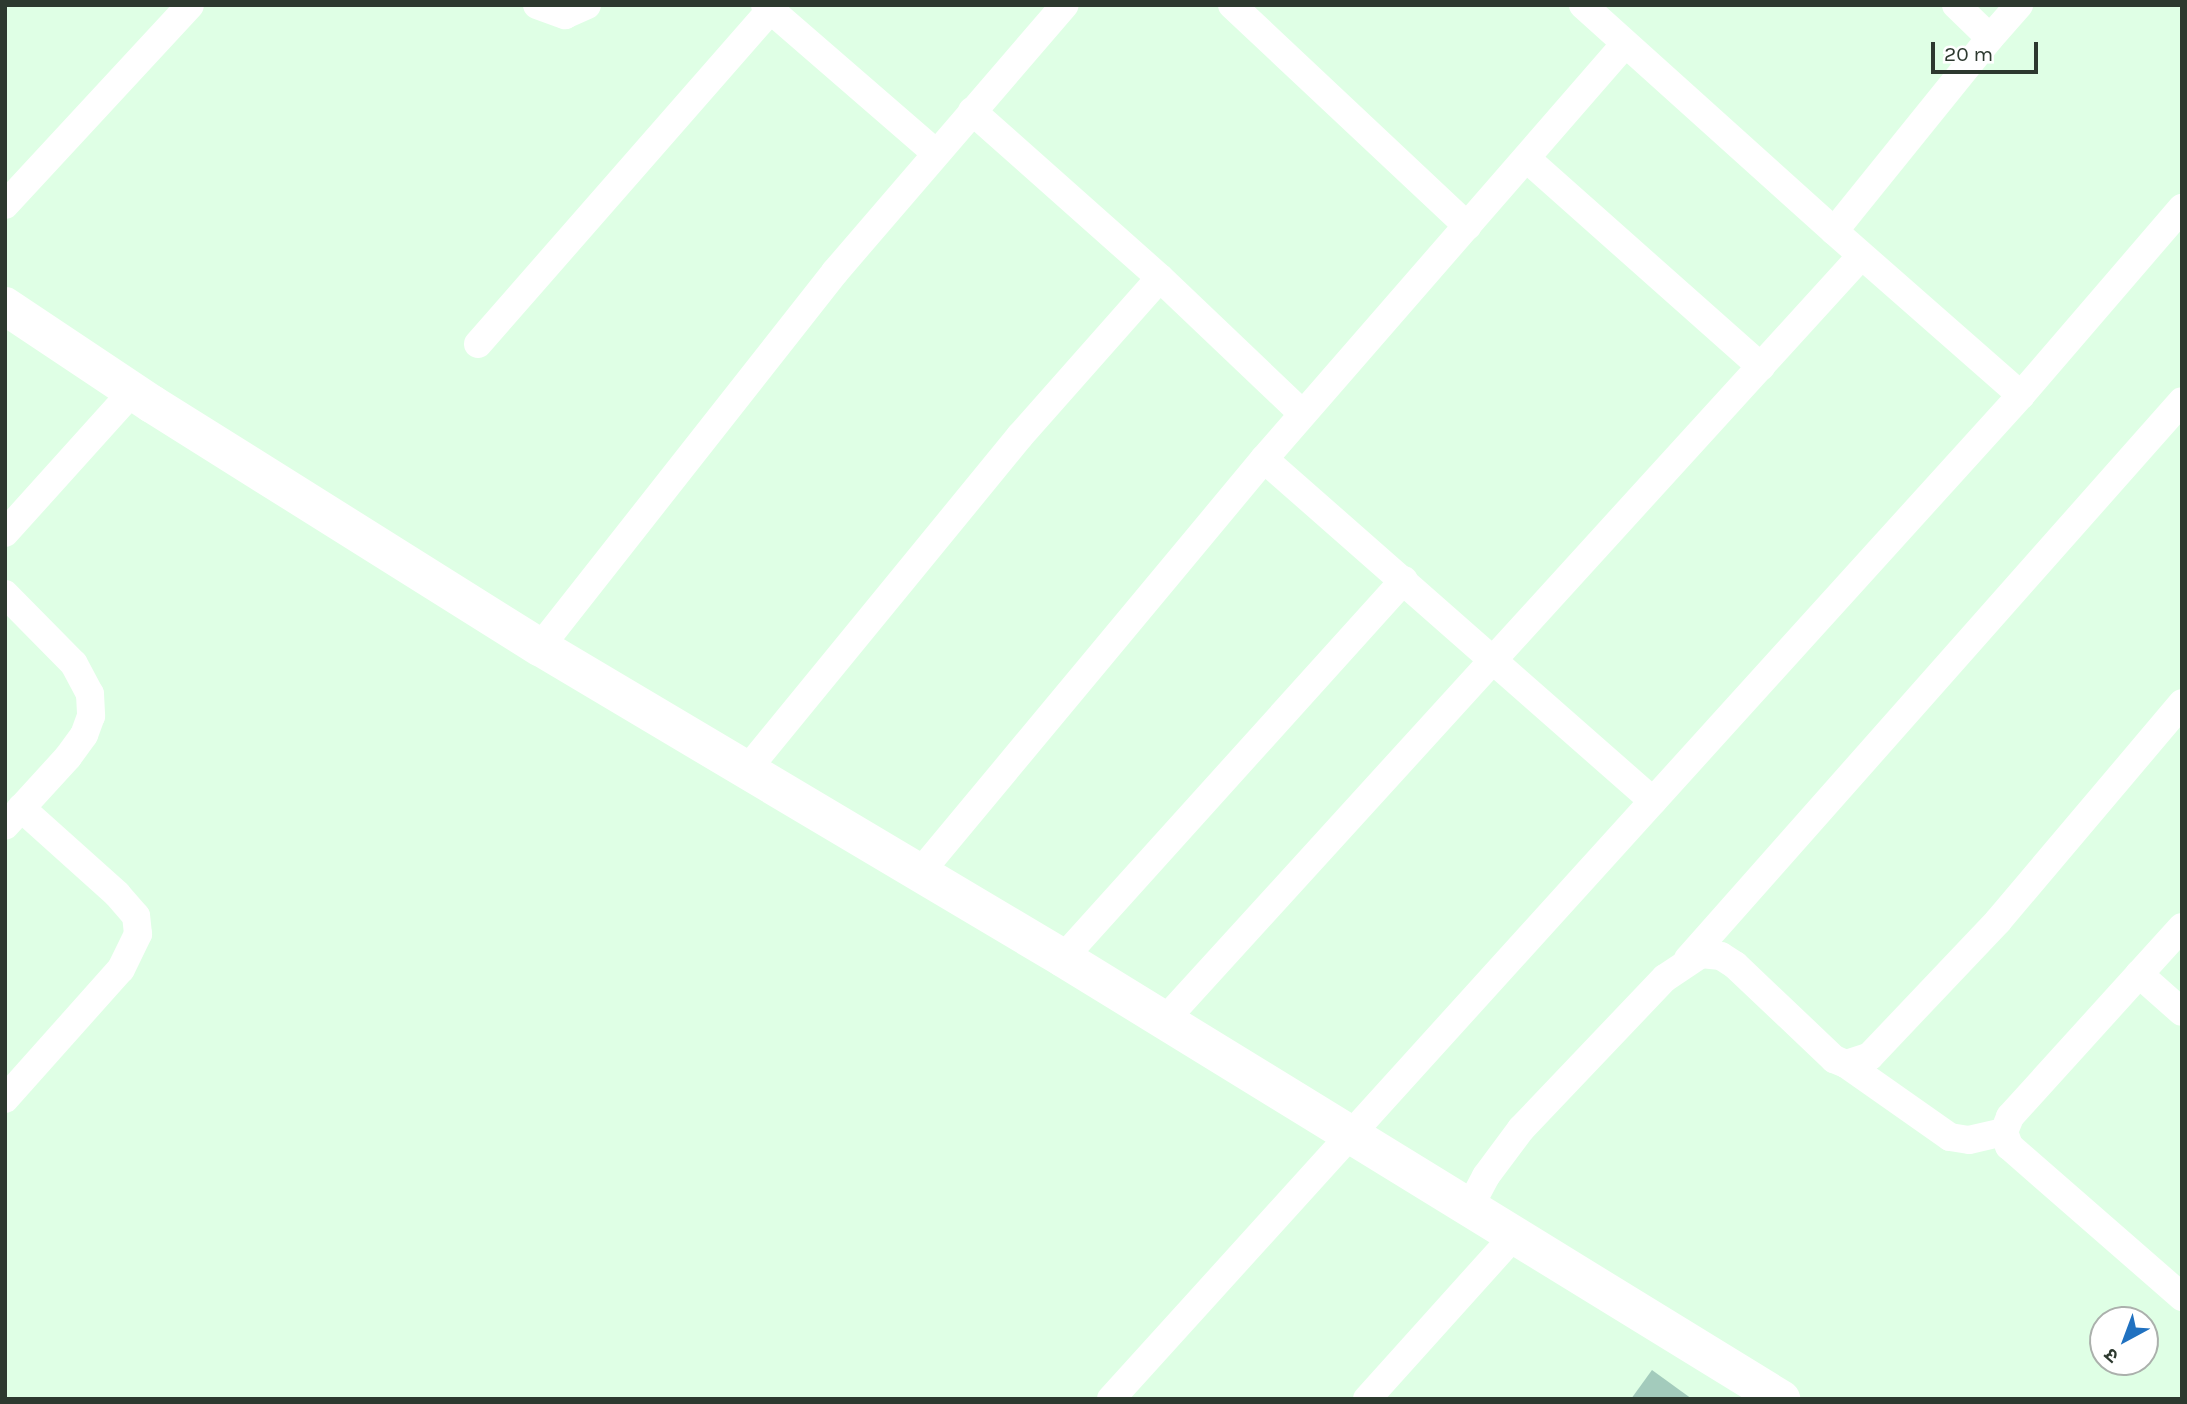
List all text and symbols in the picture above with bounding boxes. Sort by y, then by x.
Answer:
scale bar [1935,28,2042,72]
text: 20 m [1944,42,1993,66]
north arrow [2089,1306,2159,1376]
text: उ [2100,1343,2123,1367]

